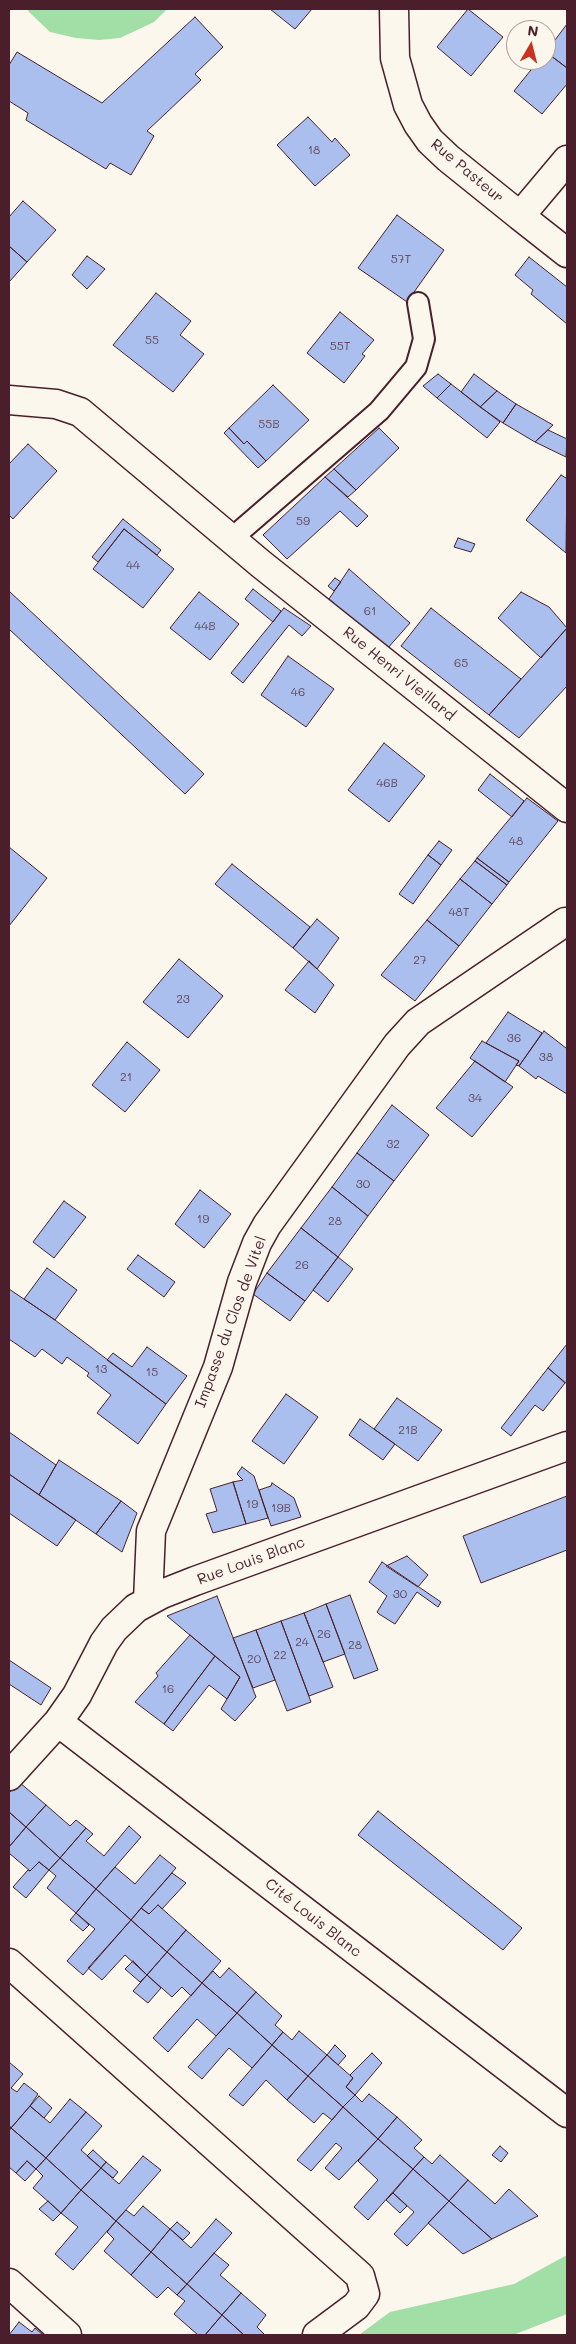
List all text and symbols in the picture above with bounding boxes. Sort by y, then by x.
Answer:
north arrow [506,20,556,70]
text: N [526,20,540,41]
street label: Rue Pasteur [427,135,507,207]
house number: 18 [308,143,320,157]
house number: 57T [391,252,411,266]
house number: 55 [145,333,159,347]
house number: 55T [330,339,350,353]
house number: 55B [258,417,280,431]
house number: 59 [296,514,310,528]
house number: 44 [126,558,140,572]
house number: 61 [364,604,376,618]
house number: 44B [194,619,216,633]
street label: Rue Henri Vieillard [339,623,459,725]
house number: 65 [454,656,468,670]
house number: 46 [291,685,305,699]
house number: 46B [376,776,398,790]
house number: 48 [509,834,523,848]
house number: 48T [449,905,469,919]
house number: 27 [413,953,427,967]
house number: 23 [176,992,190,1006]
house number: 36 [507,1031,521,1045]
house number: 38 [539,1050,553,1064]
house number: 21 [120,1070,132,1084]
house number: 34 [468,1091,482,1105]
house number: 32 [386,1137,400,1151]
house number: 30 [356,1177,370,1191]
house number: 19 [197,1212,209,1226]
house number: 28 [328,1214,342,1228]
street label: Impasse du Clos de Vitel [192,1234,270,1410]
house number: 26 [295,1258,309,1272]
house number: 13 [95,1362,107,1376]
house number: 15 [146,1365,158,1379]
house number: 21B [398,1423,418,1437]
house number: 19 [246,1497,258,1511]
house number: 19B [271,1501,291,1515]
street label: Rue Louis Blanc [195,1533,307,1589]
house number: 30 [393,1587,407,1601]
house number: 26 [317,1627,331,1641]
house number: 24 [295,1635,309,1649]
house number: 28 [348,1638,362,1652]
house number: 22 [273,1648,287,1662]
house number: 20 [247,1652,261,1666]
house number: 16 [162,1682,174,1696]
street label: Cité Louis Blanc [261,1875,365,1961]

